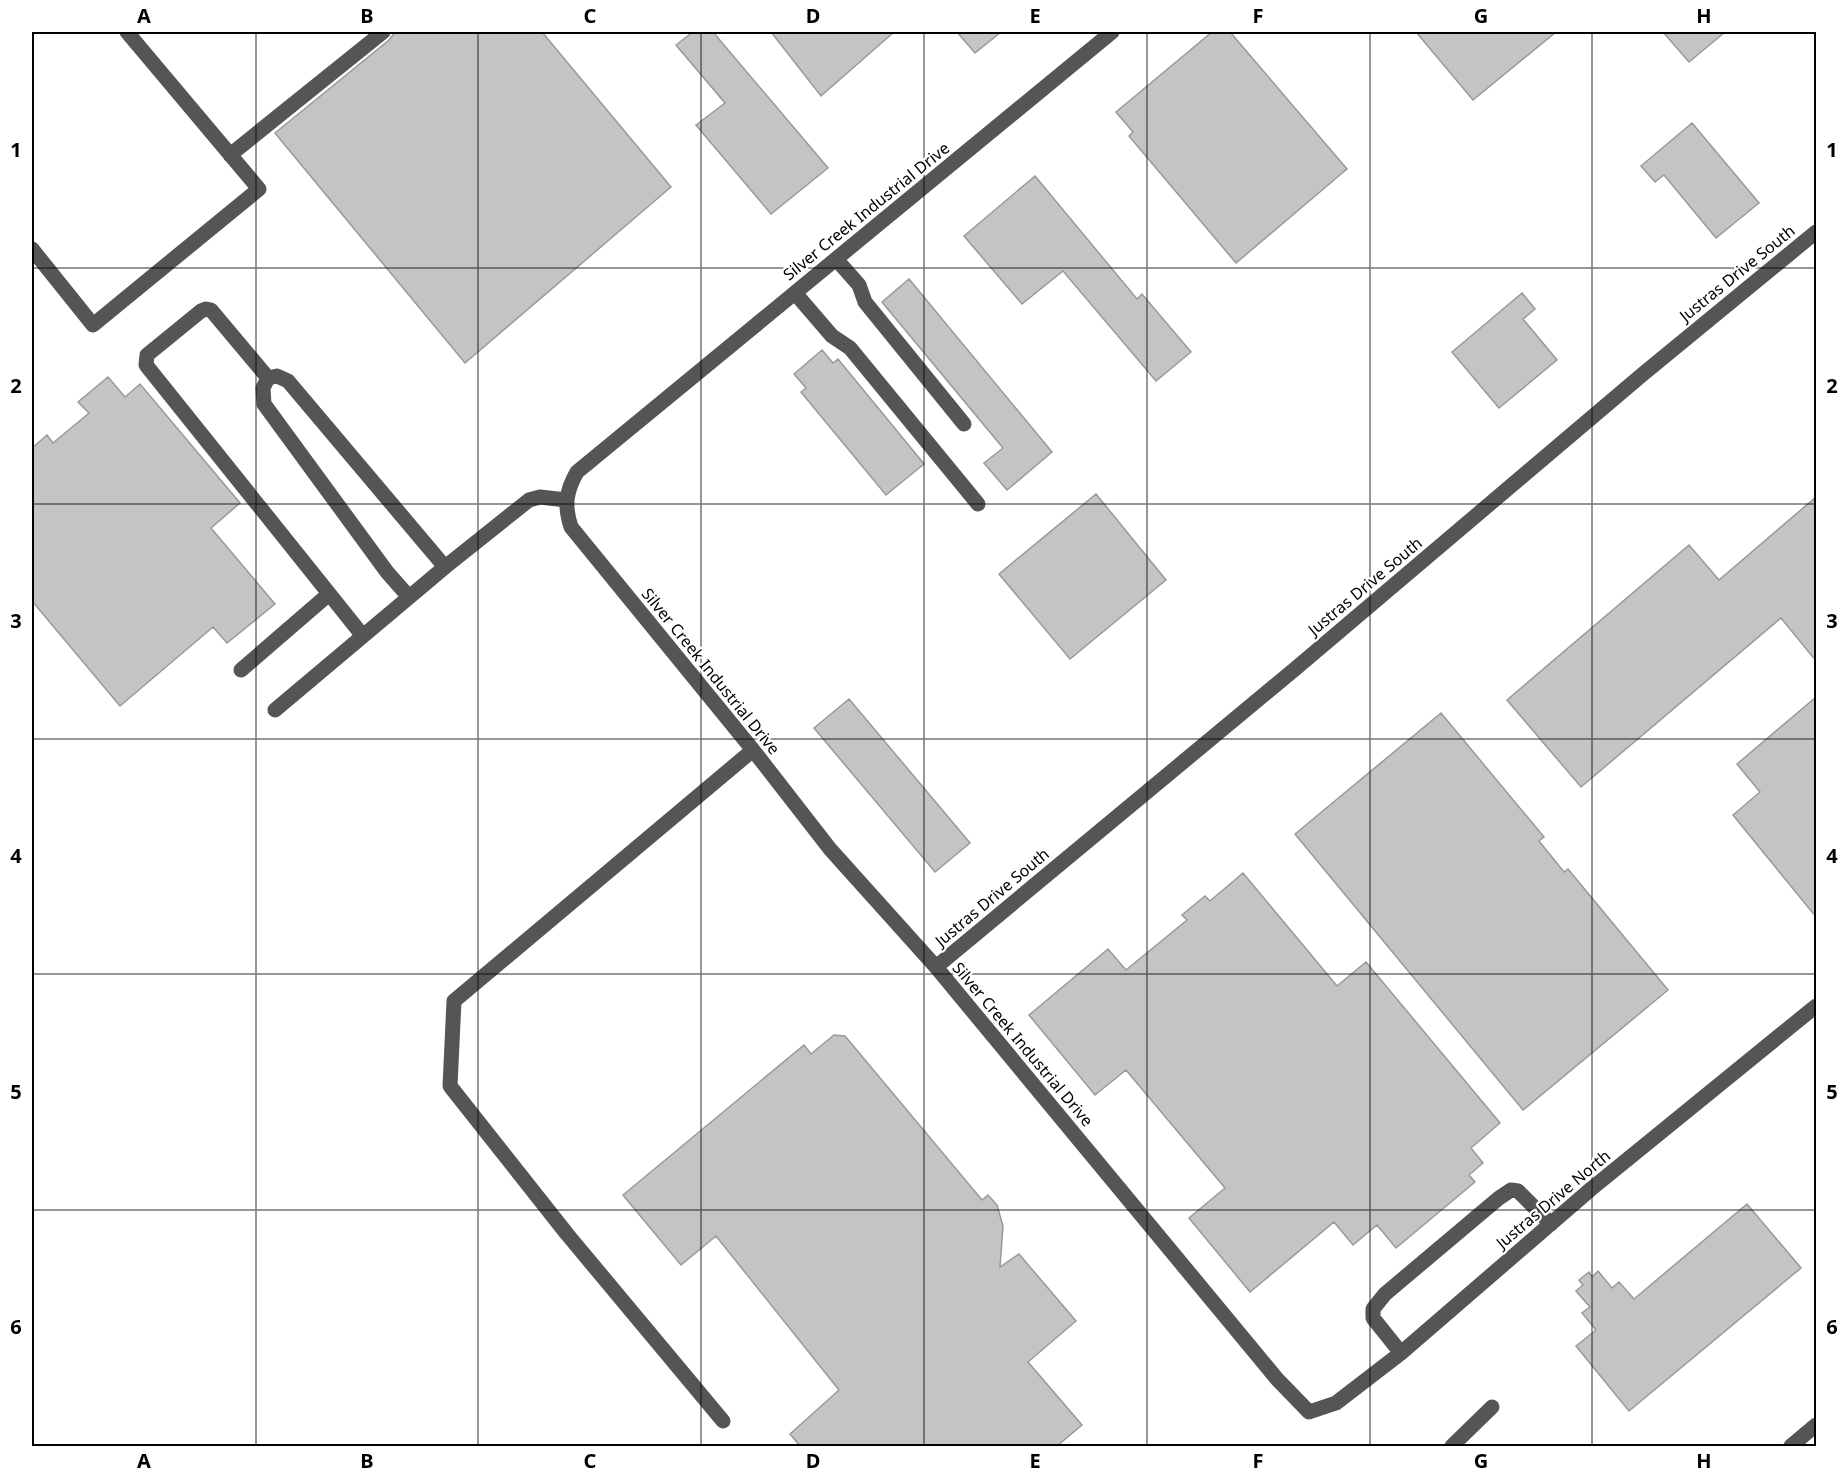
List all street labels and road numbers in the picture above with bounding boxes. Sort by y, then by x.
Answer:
street label: Silver Creek Industrial Drive [778,137,954,285]
street label: Justras Drive South [1673,220,1799,328]
street label: Justras Drive South [1302,532,1427,642]
street label: Silver Creek Industrial Drive [637,583,785,759]
street label: Justras Drive South [929,843,1054,953]
street label: Silver Creek Industrial Drive [948,957,1098,1131]
street label: Justras Drive North [1490,1145,1615,1255]

